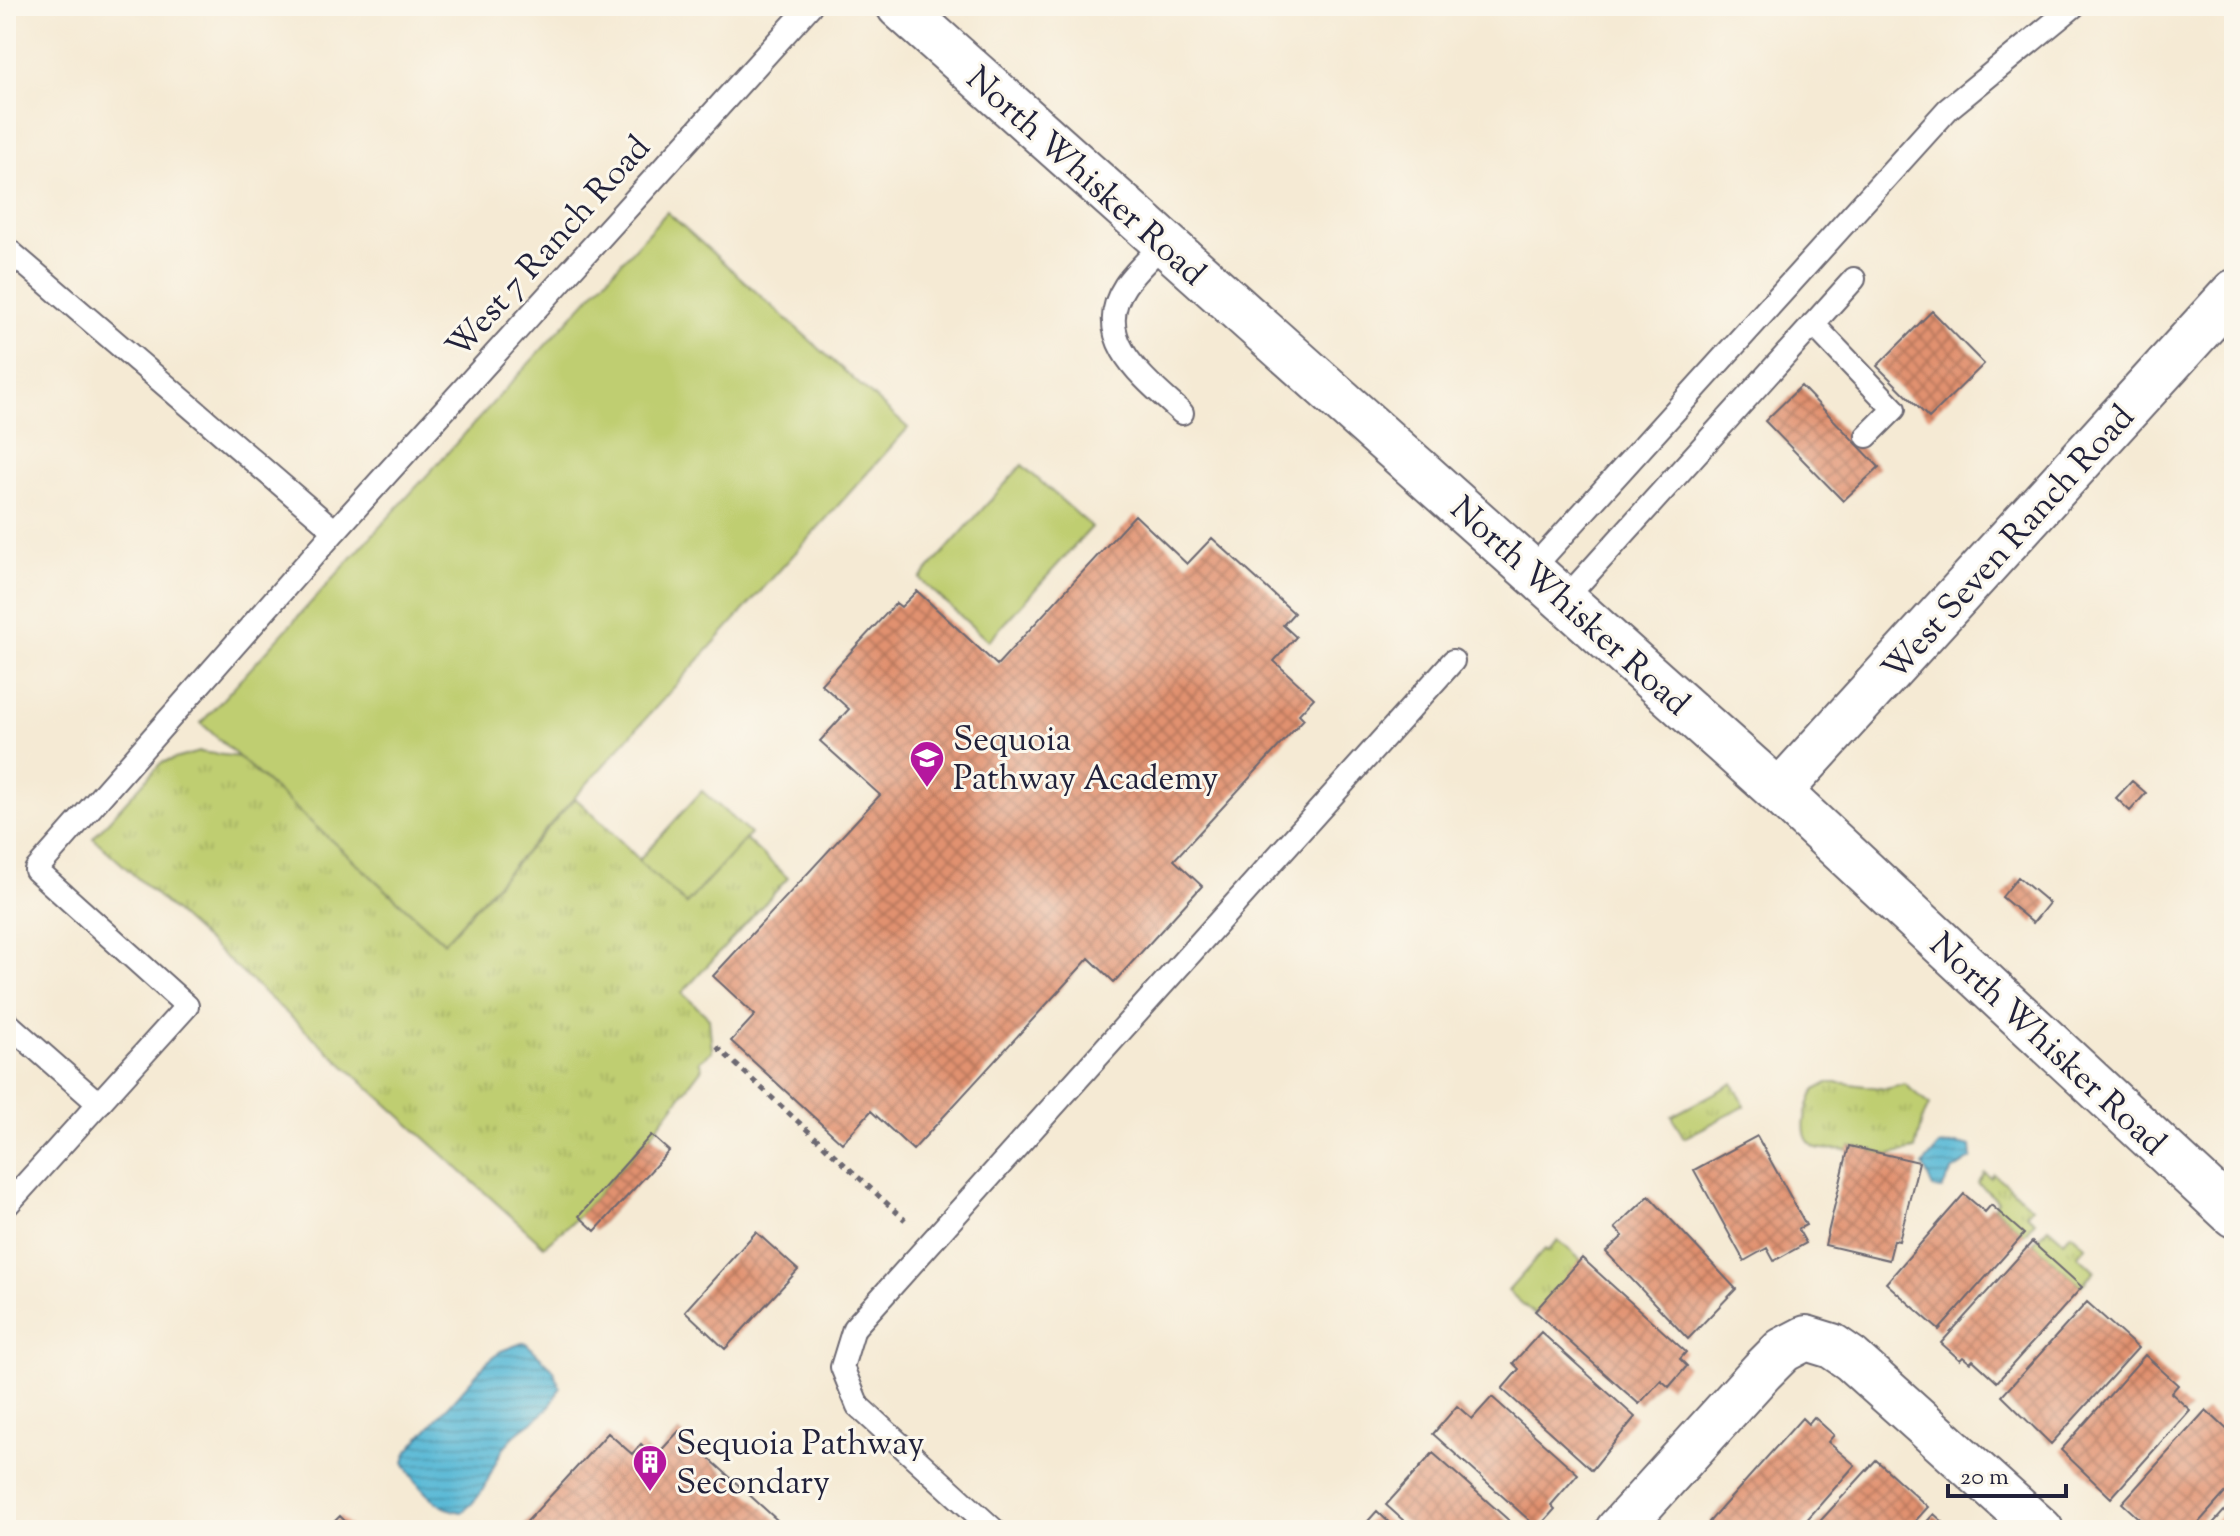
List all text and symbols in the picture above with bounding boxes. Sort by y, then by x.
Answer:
street label: North Whisker Road [954,56,1215,299]
street label: West 7 Ranch Road [436,126,663,371]
street label: West Seven Ranch Road [1872,395,2147,693]
street label: North Whisker Road [1438,486,1699,729]
place label: Sequoia Pathway Academy [953,717,1218,805]
school or university icon: Sequoia Pathway Academy [908,739,946,789]
street label: North Whisker Road [1917,923,2176,1168]
place label: Sequoia Pathway Secondary [676,1421,924,1509]
building icon: Sequoia Pathway Secondary [631,1443,669,1493]
scale bar [1948,1448,2066,1498]
text: 20 m [1960,1461,2009,1495]

